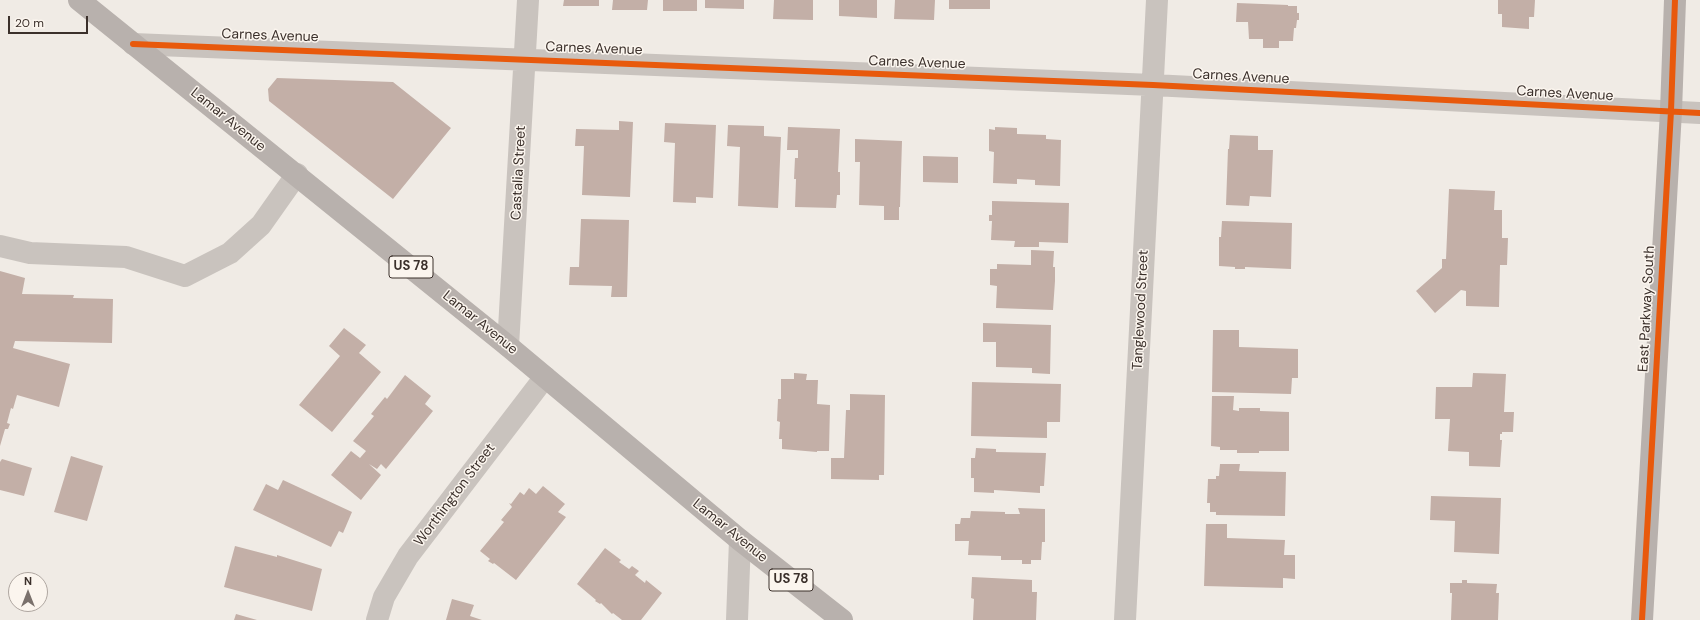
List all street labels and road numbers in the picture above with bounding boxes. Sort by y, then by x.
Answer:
street label: Carnes Avenue [221,26,319,46]
street label: Carnes Avenue [545,39,643,59]
street label: Carnes Avenue [868,53,966,73]
street label: Carnes Avenue [1192,66,1290,88]
street label: Carnes Avenue [1516,83,1614,105]
street label: Lamar Avenue [187,85,269,155]
street label: Castalia Street [508,125,530,221]
street label: East Parkway South [1635,245,1659,373]
street label: Tanglewood Street [1129,250,1153,370]
road number: US 78 [389,256,433,278]
street label: Lamar Avenue [439,288,521,358]
street label: Worthington Street [411,440,499,550]
street label: Lamar Avenue [689,496,771,566]
road number: US 78 [769,569,813,591]

